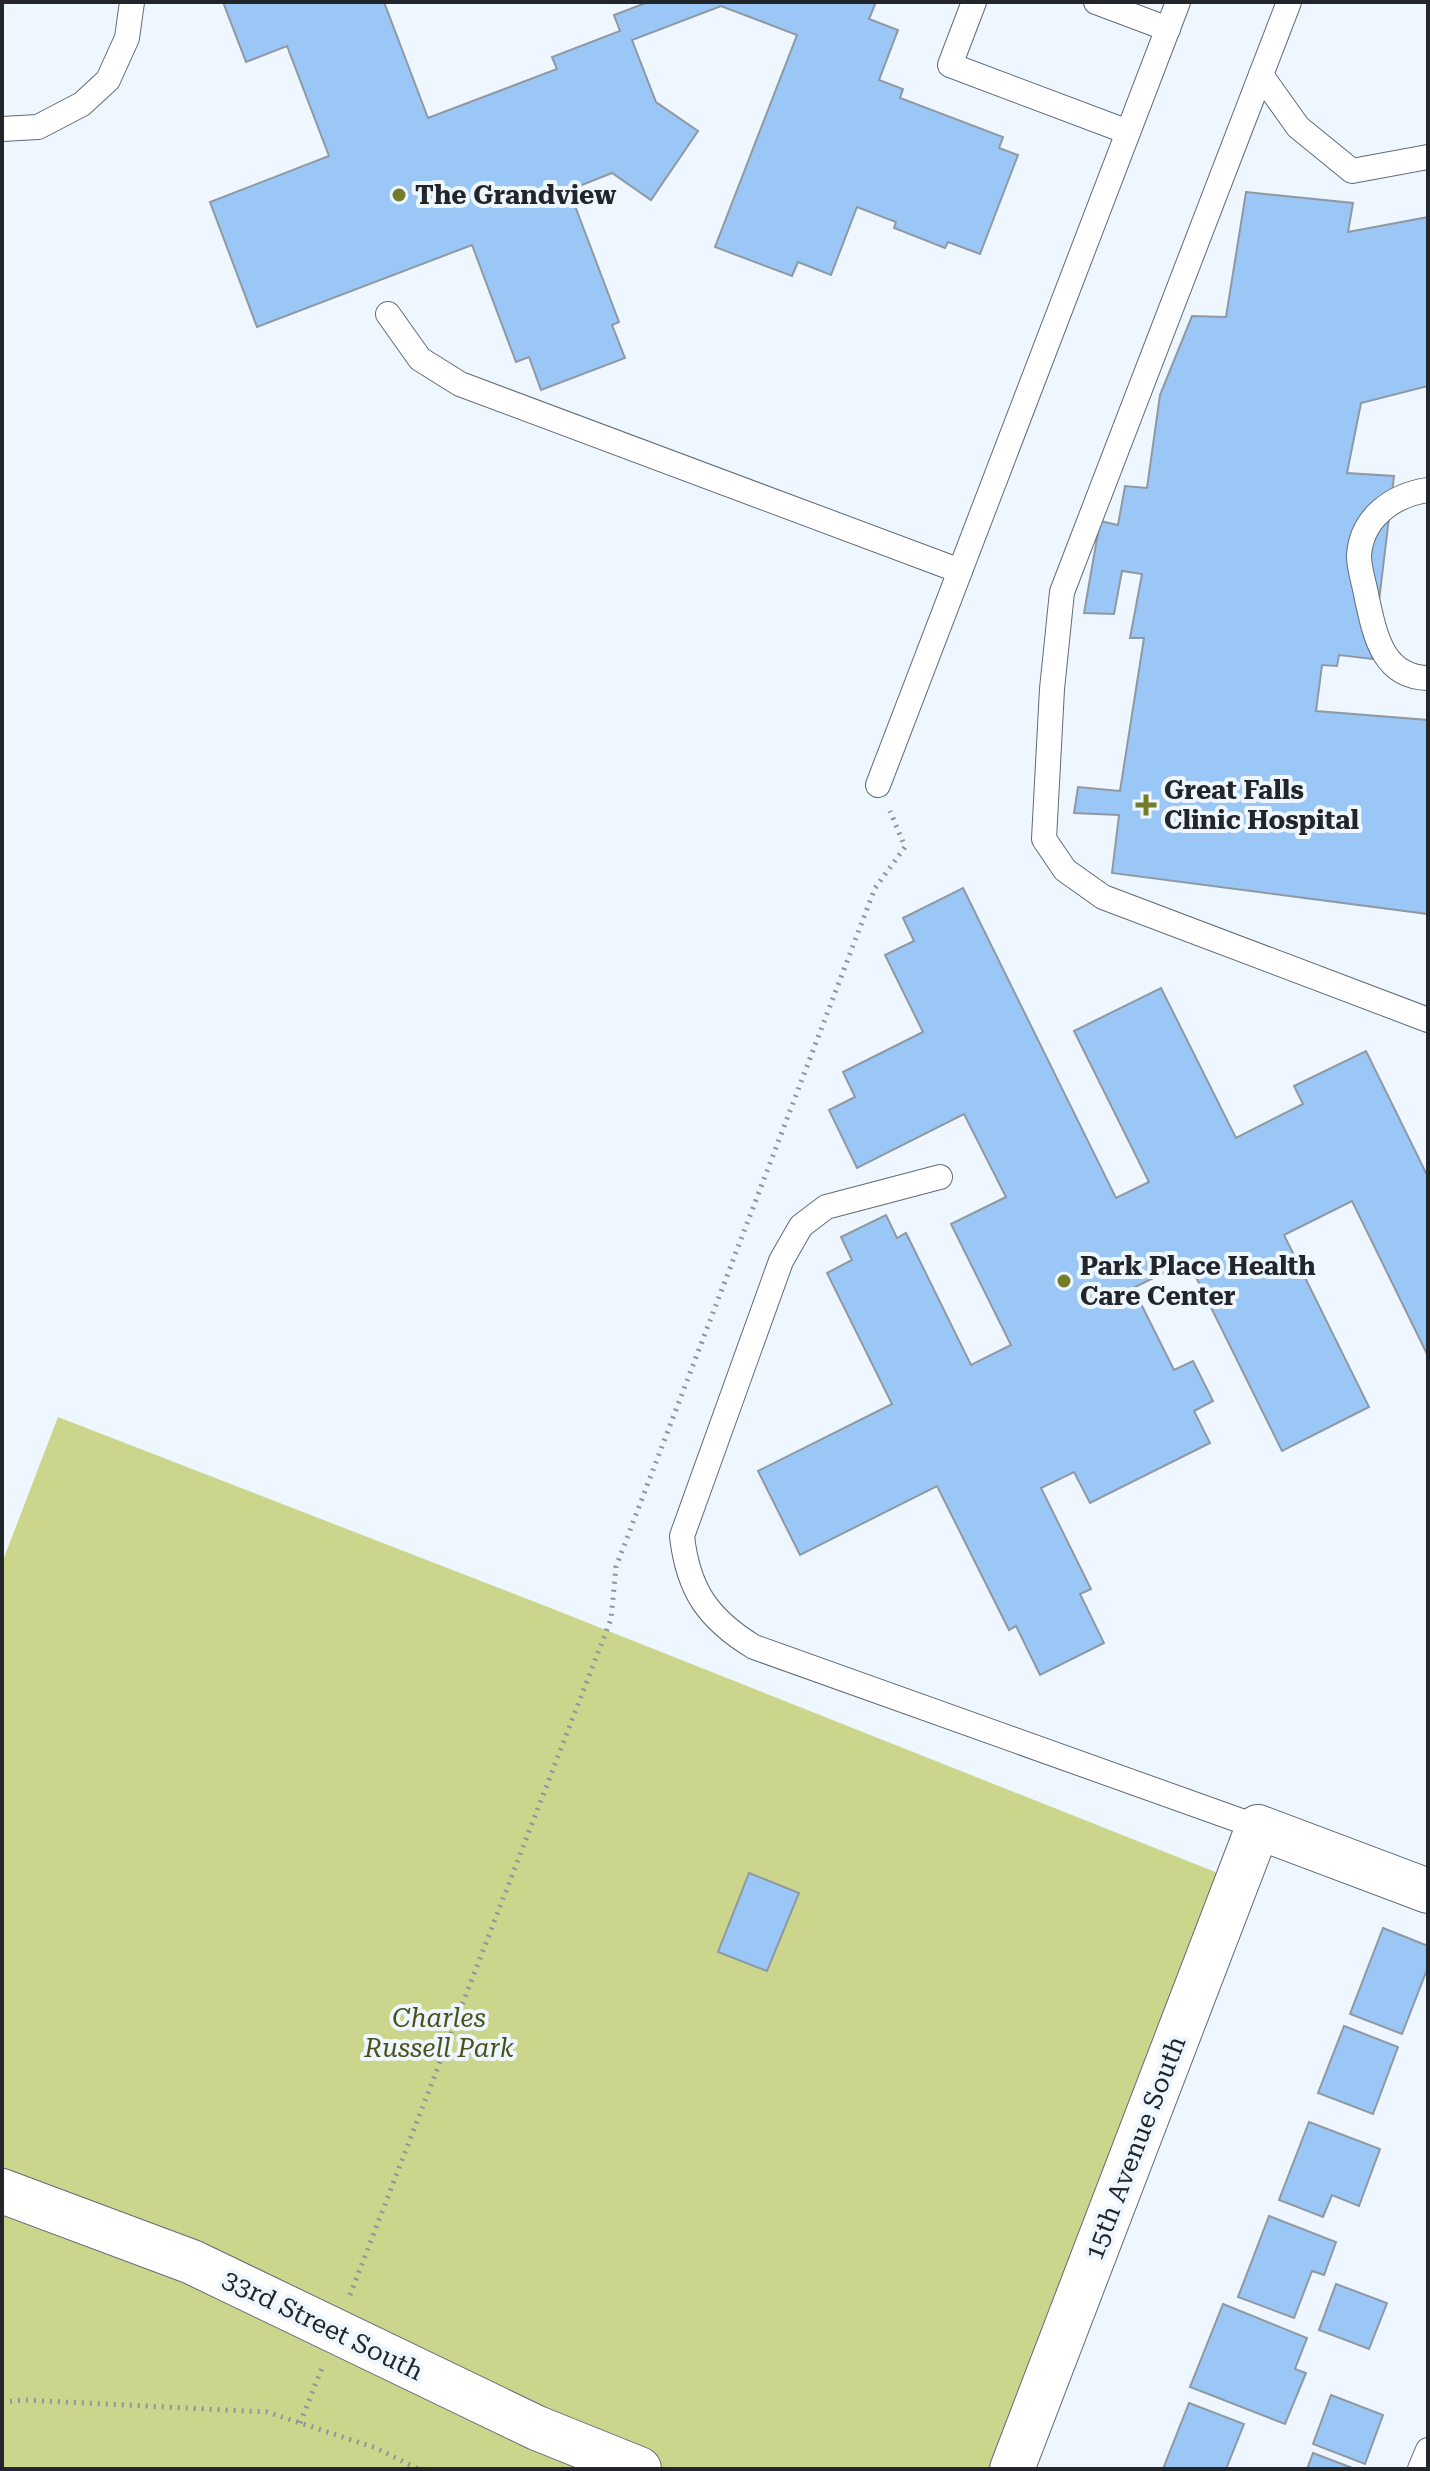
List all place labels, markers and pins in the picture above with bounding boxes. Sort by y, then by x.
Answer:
place label: The Grandview [415,180,617,210]
marker: The Grandview [390,186,408,204]
place label: Great Falls Clinic Hospital [1164,775,1360,835]
marker: Great Falls Clinic Hospital [1135,794,1157,816]
place label: Park Place Health Care Center [1080,1251,1316,1311]
marker: Park Place Health Care Center [1055,1272,1073,1290]

